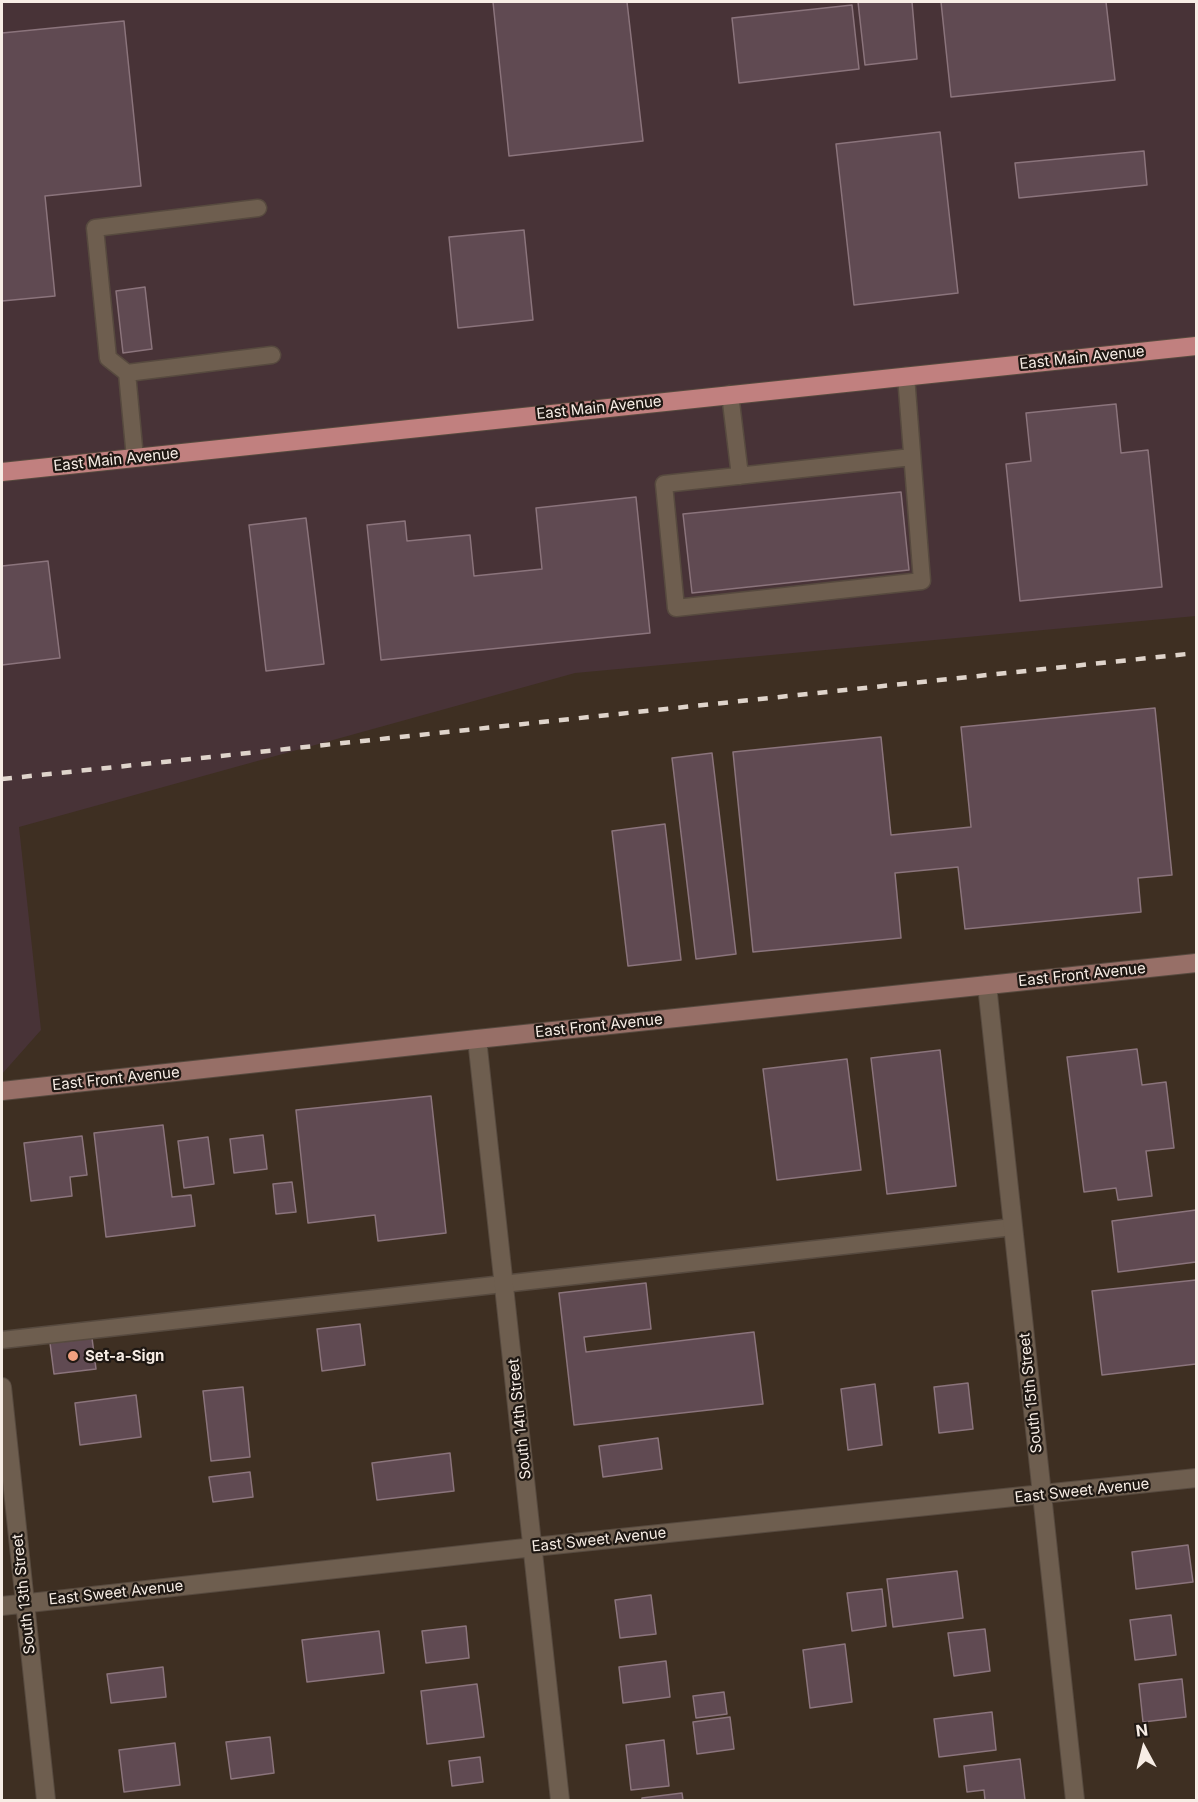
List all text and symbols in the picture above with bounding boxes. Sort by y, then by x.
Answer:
street label: East Main Avenue [1018,342,1146,374]
street label: East Main Avenue [535,392,663,424]
street label: East Main Avenue [52,444,180,476]
street label: East Front Avenue [1017,959,1147,991]
street label: East Front Avenue [534,1010,664,1042]
street label: East Front Avenue [51,1063,181,1095]
street label: South 15th Street [1016,1332,1046,1454]
place label: Set-a-Sign [85,1347,164,1365]
marker: Set-a-Sign [66,1349,80,1363]
street label: South 14th Street [505,1358,535,1480]
street label: East Sweet Avenue [1014,1475,1150,1507]
street label: East Sweet Avenue [531,1524,667,1556]
street label: South 13th Street [9,1533,39,1655]
street label: East Sweet Avenue [48,1577,184,1609]
north arrow [1114,1718,1174,1778]
text: N [1135,1719,1149,1741]

